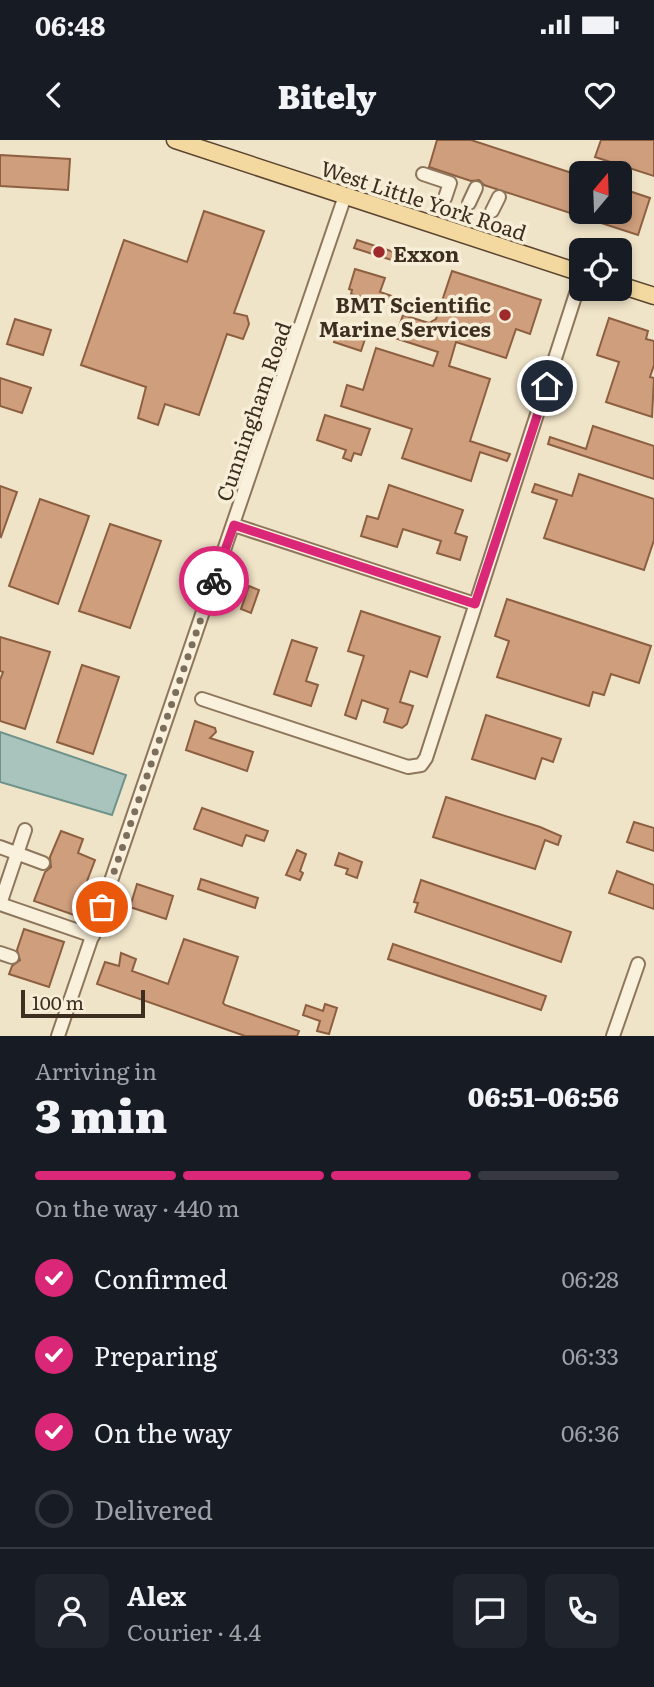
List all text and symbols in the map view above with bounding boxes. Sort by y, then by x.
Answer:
text: 06:48 [35,5,105,44]
text: Bitely [278,71,376,119]
icon: back [35,76,73,114]
icon: heart [581,76,619,114]
street label: West Little York Road [317,151,531,247]
north arrow [569,161,632,224]
map controls [569,161,632,301]
place label: Exxon [393,237,460,268]
button: locate [569,238,632,301]
marker: Exxon [371,244,387,260]
place label: BMT Scientific Marine Services [319,288,491,343]
marker: BMT Scientific Marine Services [497,307,513,323]
street label: Cunningham Road [207,317,297,505]
pin [517,356,577,416]
icon: home [528,367,566,405]
courier [179,546,249,616]
icon: bike [195,562,233,600]
pin [72,877,132,937]
icon: bag [83,888,121,926]
scale bar [21,987,145,1019]
text: 100 m [32,988,84,1016]
text: Arriving in [35,1053,157,1087]
text: 06:51–06:56 [468,1076,619,1115]
text: 3 min [35,1079,167,1147]
text: On the way · 440 m [35,1190,240,1224]
text: Confirmed [94,1258,228,1297]
icon: check [35,1259,73,1297]
text: 06:28 [562,1261,619,1295]
text: Preparing [94,1335,217,1374]
icon: check [35,1336,73,1374]
text: 06:33 [562,1338,619,1372]
text: On the way [94,1412,232,1451]
icon: check [35,1413,73,1451]
text: 06:36 [561,1415,619,1449]
text: Delivered [94,1489,213,1528]
button: person [35,1574,109,1648]
button: chat [453,1574,527,1648]
button: phone [545,1574,619,1648]
text: Alex [127,1575,186,1614]
text: Courier · 4.4 [127,1614,261,1648]

